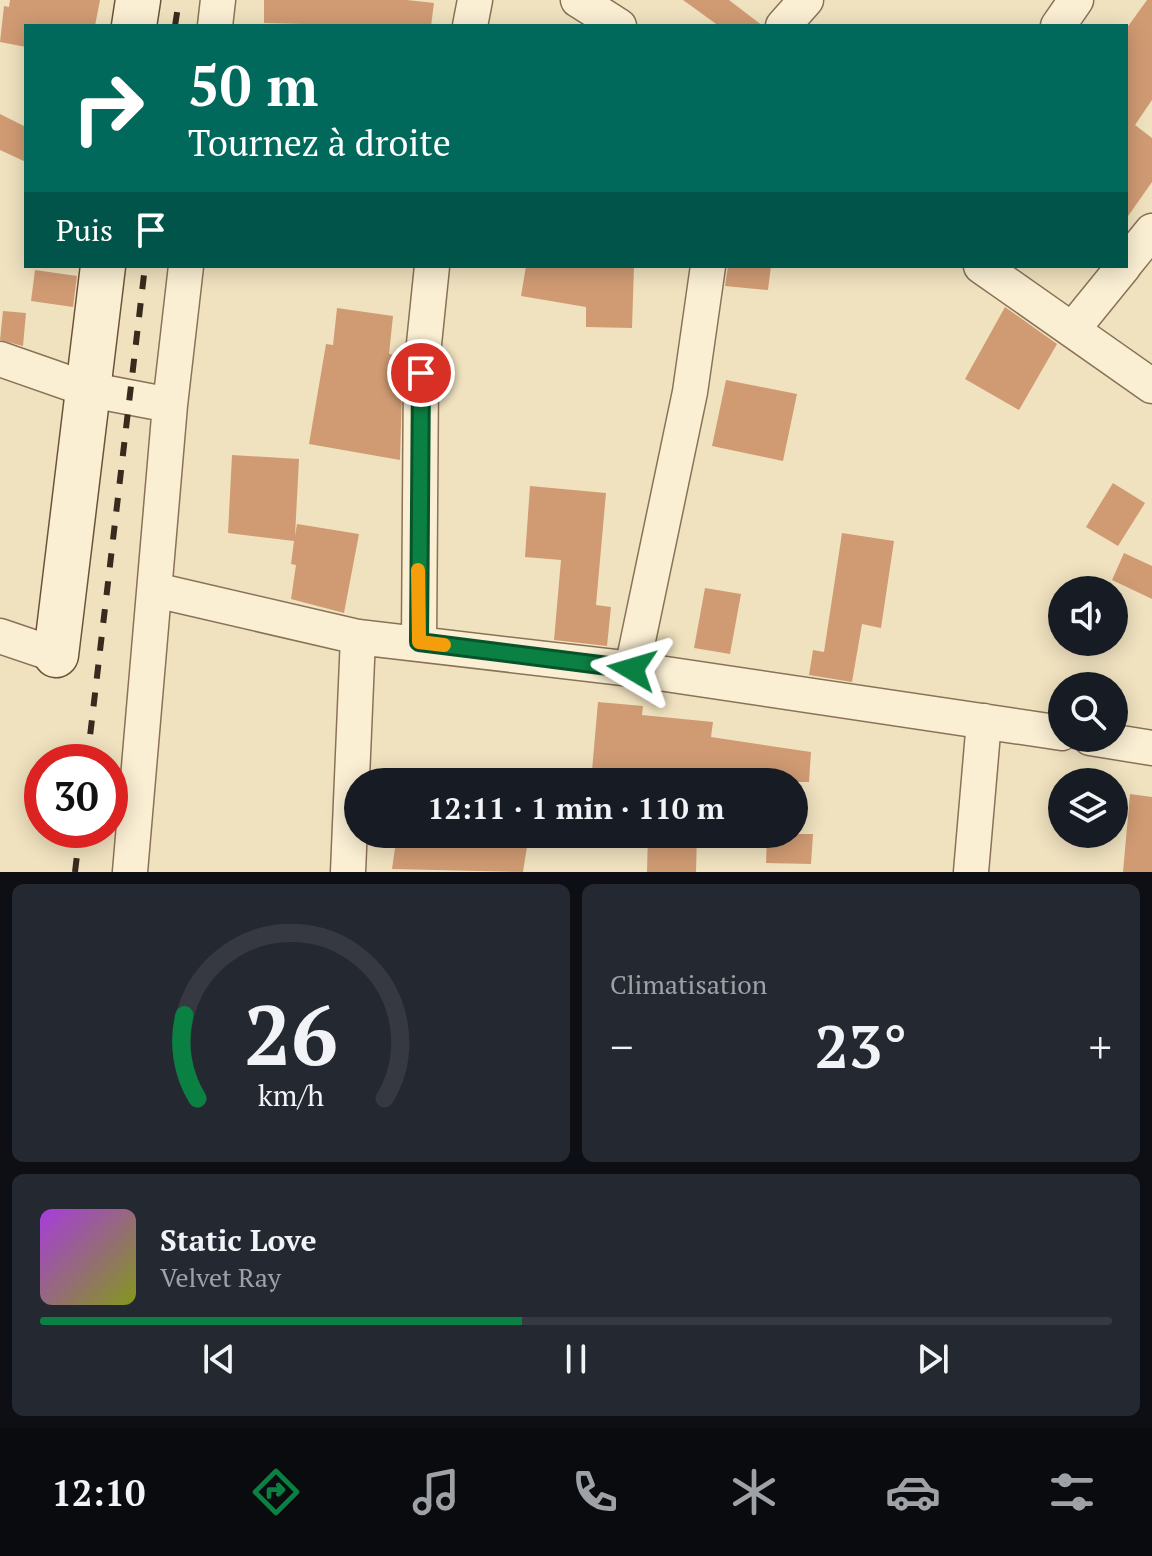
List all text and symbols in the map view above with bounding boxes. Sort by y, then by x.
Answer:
text: 50 m [188,48,318,122]
icon: right [56,56,160,160]
text: Tournez à droite [188,119,451,166]
icon: arrive [129,208,173,252]
text: Puis [56,210,113,250]
pin [387,339,455,407]
icon: arrive [399,351,443,395]
map controls [1048,576,1128,848]
button: sound [1048,576,1128,656]
position arrow [590,627,674,711]
button: search [1048,672,1128,752]
speed limit sign: 30 [24,744,128,848]
button: layers [1048,768,1128,848]
text: 12:11 · 1 min · 110 m [428,788,724,828]
text: Climatisation [610,967,767,1001]
text: 26 [244,979,338,1089]
text: 23° [815,1006,907,1085]
text: − [610,1017,633,1076]
text: + [1089,1017,1112,1076]
text: km/h [258,1076,324,1114]
text: Static Love [160,1220,317,1260]
text: Velvet Ray [160,1260,281,1294]
icon: previous [197,1337,241,1381]
icon: pause [554,1337,598,1381]
icon: next [911,1337,955,1381]
icon: directions [248,1464,304,1520]
icon: music [408,1464,464,1520]
icon: phone [567,1464,623,1520]
icon: climate [726,1464,782,1520]
icon: car [885,1464,941,1520]
icon: filters [1044,1464,1100,1520]
text: 12:10 [52,1469,145,1516]

